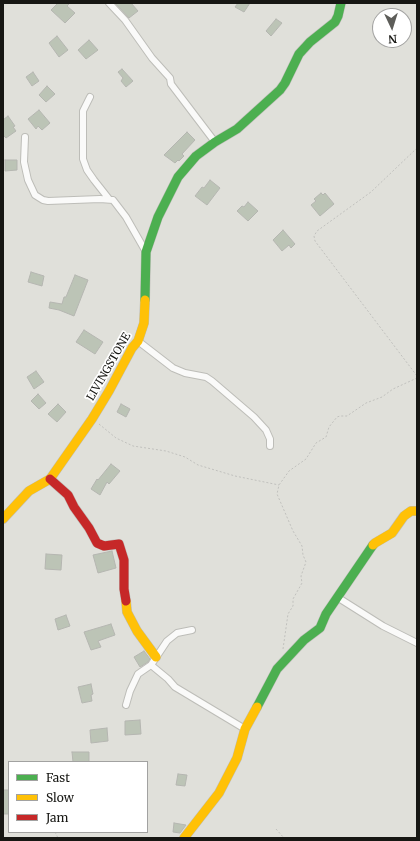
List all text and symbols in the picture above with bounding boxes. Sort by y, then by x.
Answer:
north arrow [372,8,412,48]
text: N [388,32,398,46]
street label: LIVINGSTONE [84,331,134,403]
legend [8,761,148,833]
text: Fast [46,770,70,785]
text: Slow [46,790,74,805]
text: Jam [46,810,68,825]

